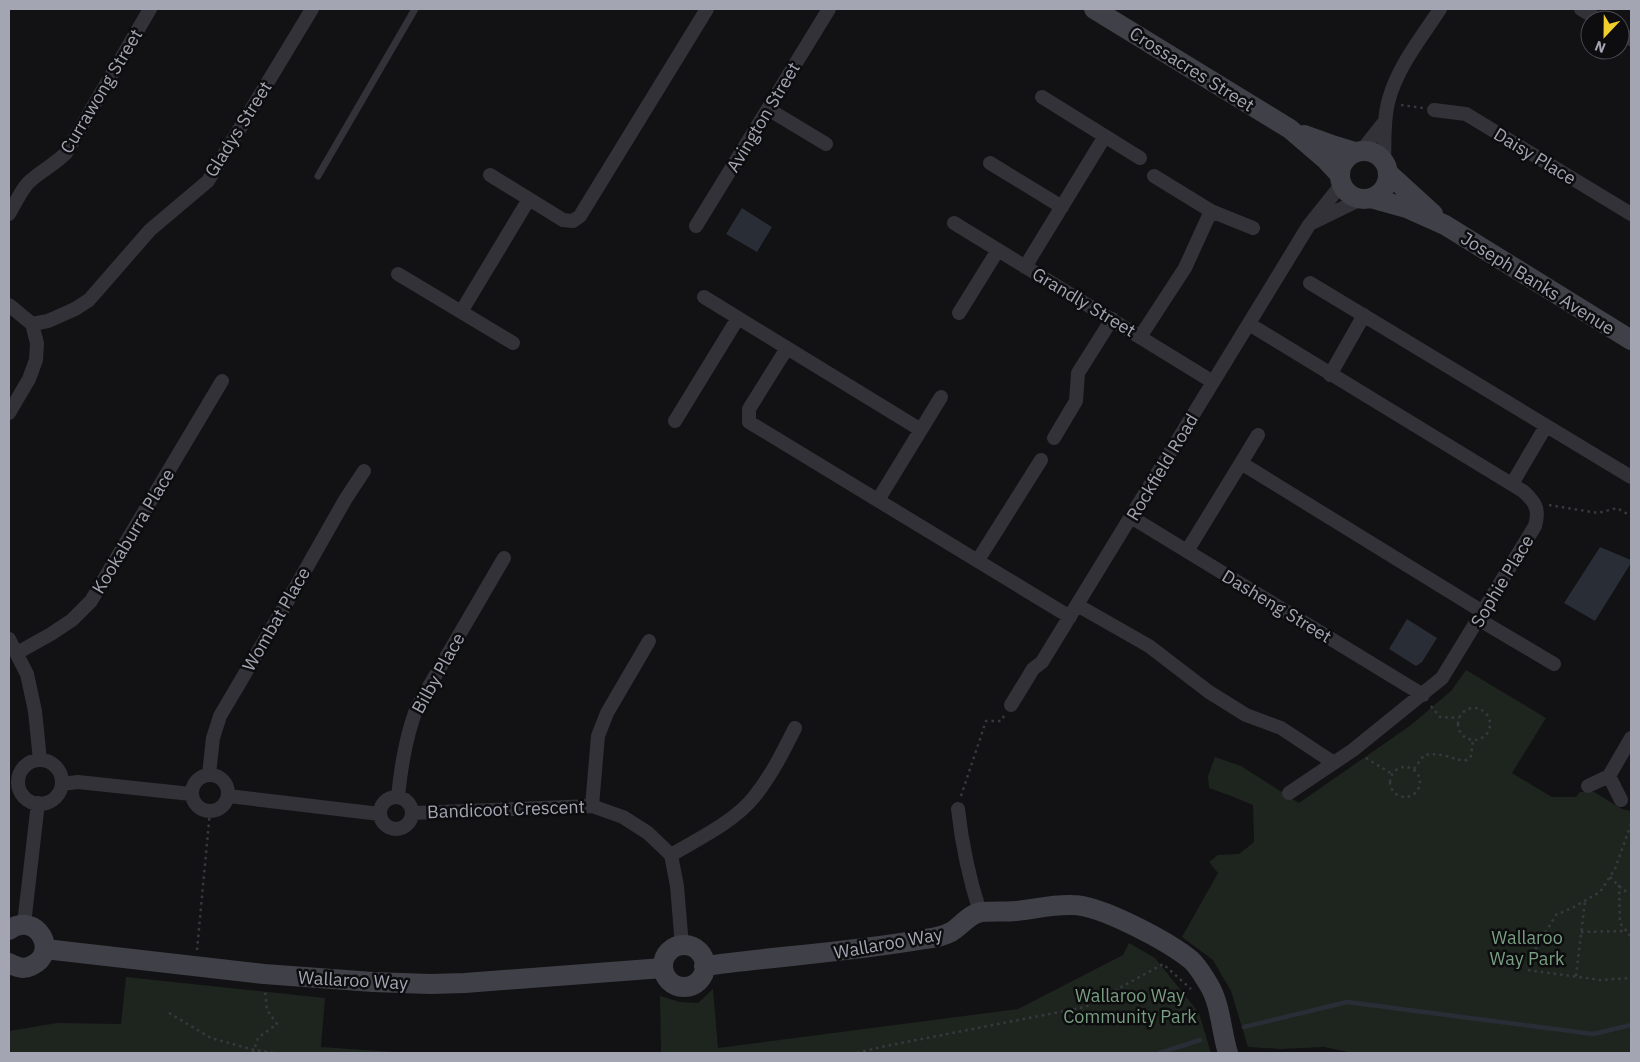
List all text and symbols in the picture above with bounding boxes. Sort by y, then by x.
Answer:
north arrow [1580,10,1630,60]
street label: Crossacres Street [1125,21,1259,117]
street label: Currawong Street [55,25,147,157]
text: N [1592,37,1608,57]
street label: Avington Street [721,58,805,176]
street label: Gladys Street [199,77,277,181]
street label: Daisy Place [1490,122,1580,190]
street label: Joseph Banks Avenue [1457,226,1619,340]
street label: Grandly Street [1028,262,1140,342]
street label: Rockfield Road [1121,409,1203,525]
street label: Kookaburra Place [87,464,179,598]
street label: Sophie Place [1465,530,1539,632]
street label: Wombat Place [237,563,315,675]
street label: Dasheng Street [1218,564,1336,648]
street label: Bilby Place [406,628,470,717]
street label: Bandicoot Crescent [427,795,585,823]
street label: Wallaroo Way [832,922,944,964]
park label: Wallaroo Way Park [1489,926,1565,970]
street label: Wallaroo Way [297,966,409,994]
park label: Wallaroo Way Community Park [1063,984,1197,1028]

